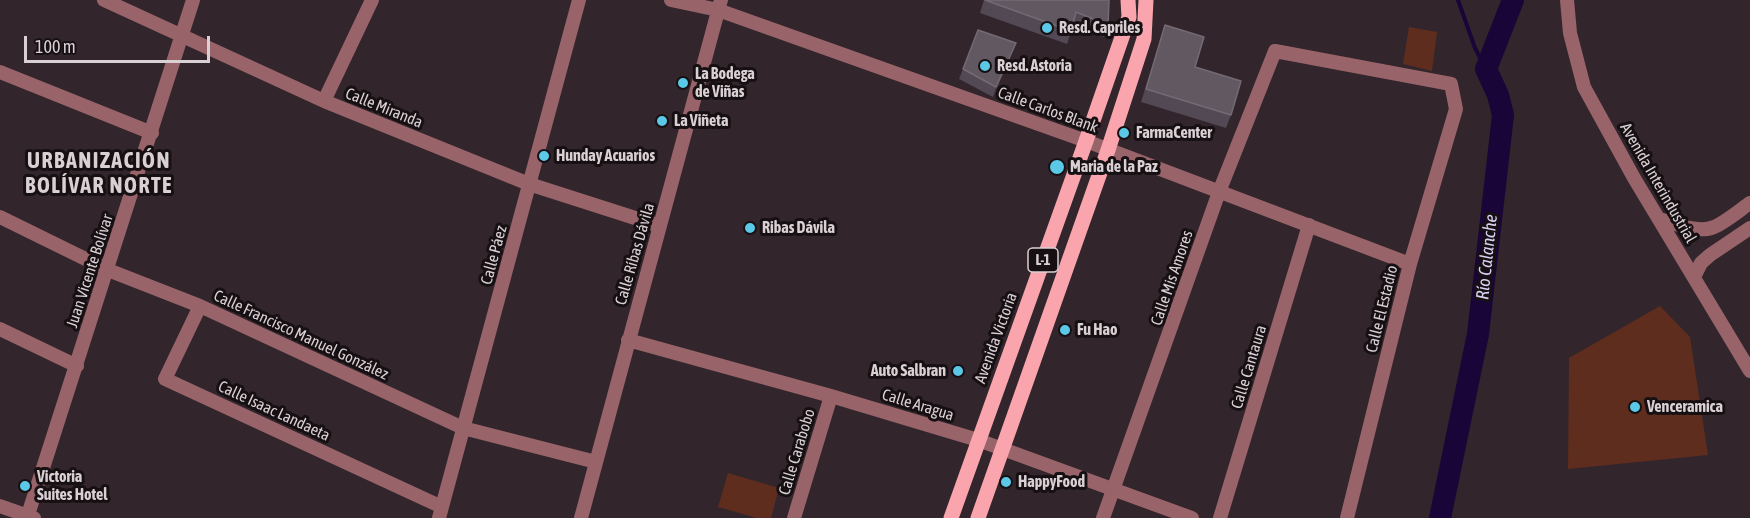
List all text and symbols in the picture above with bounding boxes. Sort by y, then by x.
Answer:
place label: Resd. Capriles [1059,18,1140,38]
marker: Resd. Capriles [1040,21,1054,35]
scale bar [27,24,213,62]
text: 100 m [35,36,76,57]
place label: Resd. Astoria [997,56,1072,76]
marker: Resd. Astoria [978,59,992,73]
place label: La Bodega de Viñas [695,64,755,102]
marker: La Bodega de Viñas [676,76,690,90]
street label: Calle Carlos Blank [995,83,1101,137]
street label: Calle Miranda [343,84,425,132]
place label: La Viñeta [674,111,728,131]
marker: La Viñeta [655,114,669,128]
street label: Avenida Interindustrial [1616,120,1700,246]
place label: FarmaCenter [1136,123,1212,143]
marker: FarmaCenter [1117,126,1131,140]
place label: Hunday Acuarios [556,146,655,166]
district label: URBANIZACIÓN BOLÍVAR NORTE [25,148,173,200]
marker: Hunday Acuarios [537,149,551,163]
place label: Maria de la Paz [1070,157,1158,177]
marker: Maria de la Paz [1048,158,1066,176]
street label: Calle Ríbas Dávila [611,201,659,307]
street label: Juan Vicente Bolívar [63,212,117,330]
water label: Río Calanche [1472,213,1502,301]
place label: Ribas Dávila [762,218,835,238]
marker: Ribas Dávila [743,221,757,235]
street label: Calle Páez [477,223,511,287]
street label: Calle Mis Amores [1147,228,1197,328]
road number: L-1 [1028,248,1058,272]
street label: Calle El Estadio [1362,264,1402,354]
street label: Calle Francisco Manuel González [211,286,391,384]
street label: Avenida Victoria [971,290,1021,386]
place label: Fu Hao [1077,320,1117,340]
marker: Fu Hao [1058,323,1072,337]
street label: Calle Cantaura [1227,323,1271,411]
place label: Auto Salbran [871,361,946,381]
marker: Auto Salbran [951,364,965,378]
street label: Calle Isaac Landaeta [215,377,333,445]
street label: Calle Aragua [880,385,956,425]
place label: Venceramica [1647,397,1723,417]
marker: Venceramica [1628,400,1642,414]
street label: Calle Carabobo [775,407,819,497]
place label: Victoria Suites Hotel [37,467,107,505]
place label: HappyFood [1018,472,1085,492]
marker: HappyFood [999,475,1013,489]
marker: Victoria Suites Hotel [18,479,32,493]

